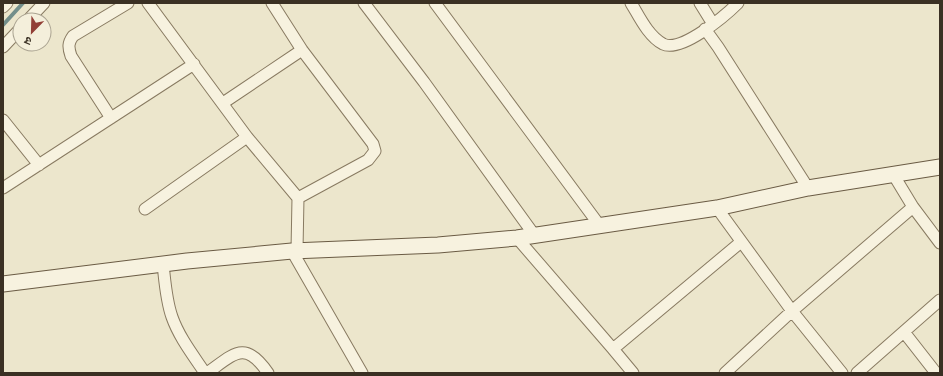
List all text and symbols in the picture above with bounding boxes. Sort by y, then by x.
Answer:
north arrow [12,12,52,52]
text: उ [21,33,34,50]

